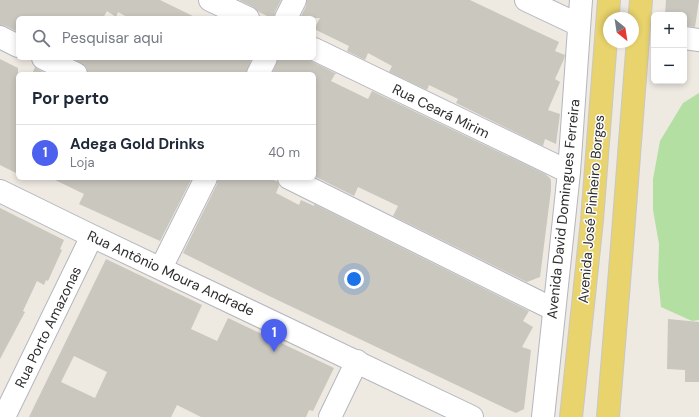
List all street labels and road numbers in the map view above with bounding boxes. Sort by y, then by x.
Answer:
street label: Rua Ceará Mirim [389,80,493,142]
street label: Avenida David Domingues Ferreira [542,98,584,320]
street label: Avenida José Pinheiro Borges [574,114,608,304]
street label: Rua Antônio Moura Andrade [85,226,257,320]
street label: Rua Porto Amazonas [11,263,85,391]

